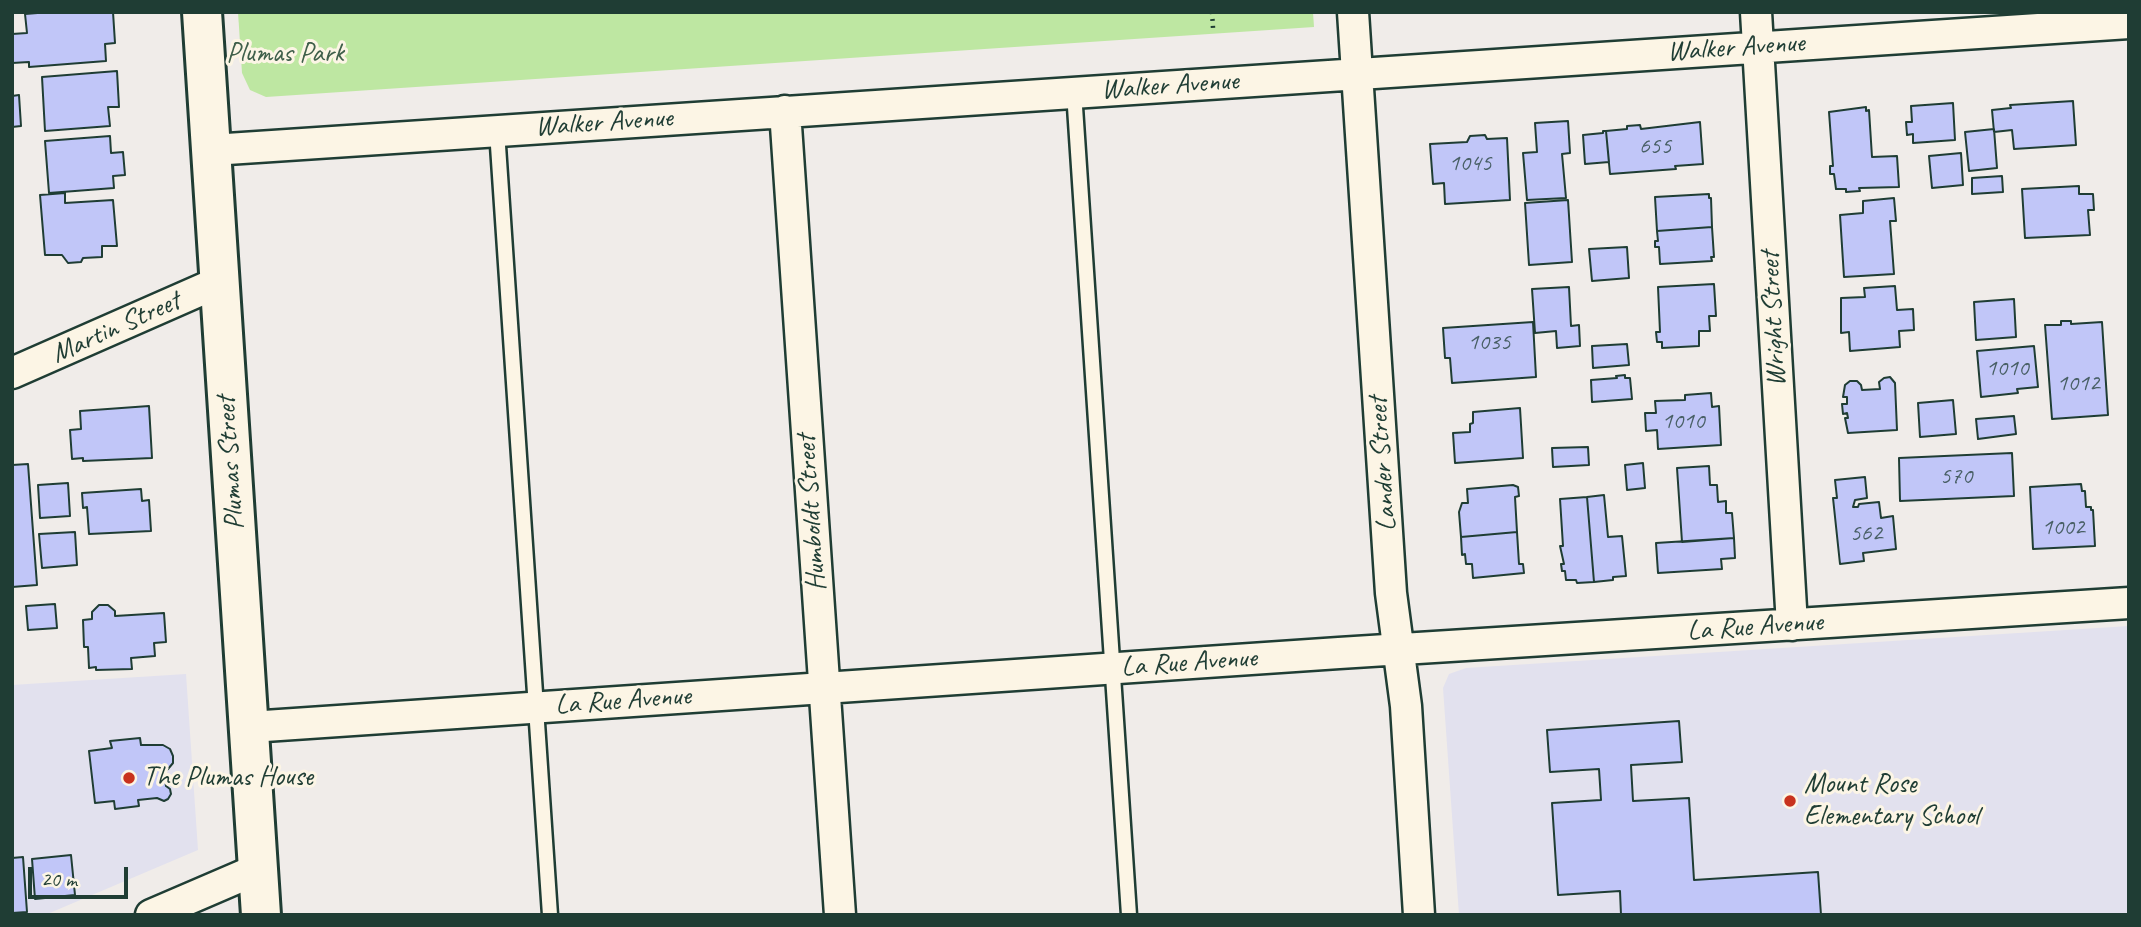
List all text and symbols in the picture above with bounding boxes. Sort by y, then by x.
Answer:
street label: Walker Avenue [1666,26,1806,70]
park label: Plumas Park [226,37,344,71]
street label: Walker Avenue [1100,64,1240,108]
street label: Walker Avenue [534,101,674,145]
house number: 655 [1639,133,1671,161]
house number: 1045 [1448,150,1492,178]
street label: Wright Street [1754,251,1794,387]
street label: Martin Street [46,285,186,371]
house number: 1035 [1467,329,1511,357]
house number: 1010 [1985,355,2029,383]
house number: 1012 [2056,370,2100,398]
street label: Plumas Street [210,395,252,531]
street label: Lander Street [1362,396,1404,532]
house number: 1010 [1661,408,1705,436]
street label: Humboldt Street [790,434,834,592]
house number: 570 [1940,463,1972,491]
house number: 1002 [2041,514,2085,542]
house number: 562 [1850,520,1882,548]
street label: La Rue Avenue [1686,606,1824,648]
street label: La Rue Avenue [1120,642,1258,684]
street label: La Rue Avenue [554,680,692,722]
place label: The Plumas House [143,761,313,795]
place label: Mount Rose Elementary School [1804,768,1979,834]
marker: The Plumas House [121,770,137,786]
marker: Mount Rose Elementary School [1782,793,1798,809]
scale bar [32,853,131,897]
text: 20 m [41,866,77,892]

